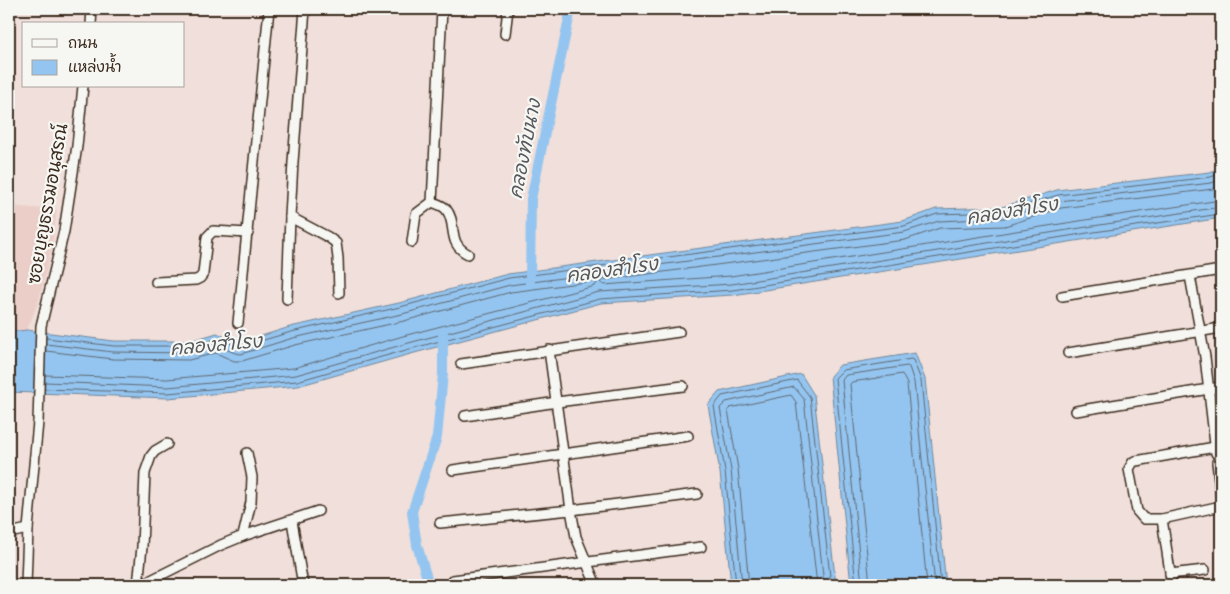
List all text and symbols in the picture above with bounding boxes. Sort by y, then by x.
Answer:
legend [22,22,185,88]
text: ถนน [68,34,97,52]
text: แหล่งน้ำ [68,53,122,76]
water label: คลองทับนาง [505,96,546,201]
street label: ซอยบุญธรรมอนุสรณ์ [21,121,75,287]
water label: คลองสำโรง [964,191,1061,229]
water label: คลองสำโรง [565,250,661,287]
water label: คลองสำโรง [169,328,265,360]

